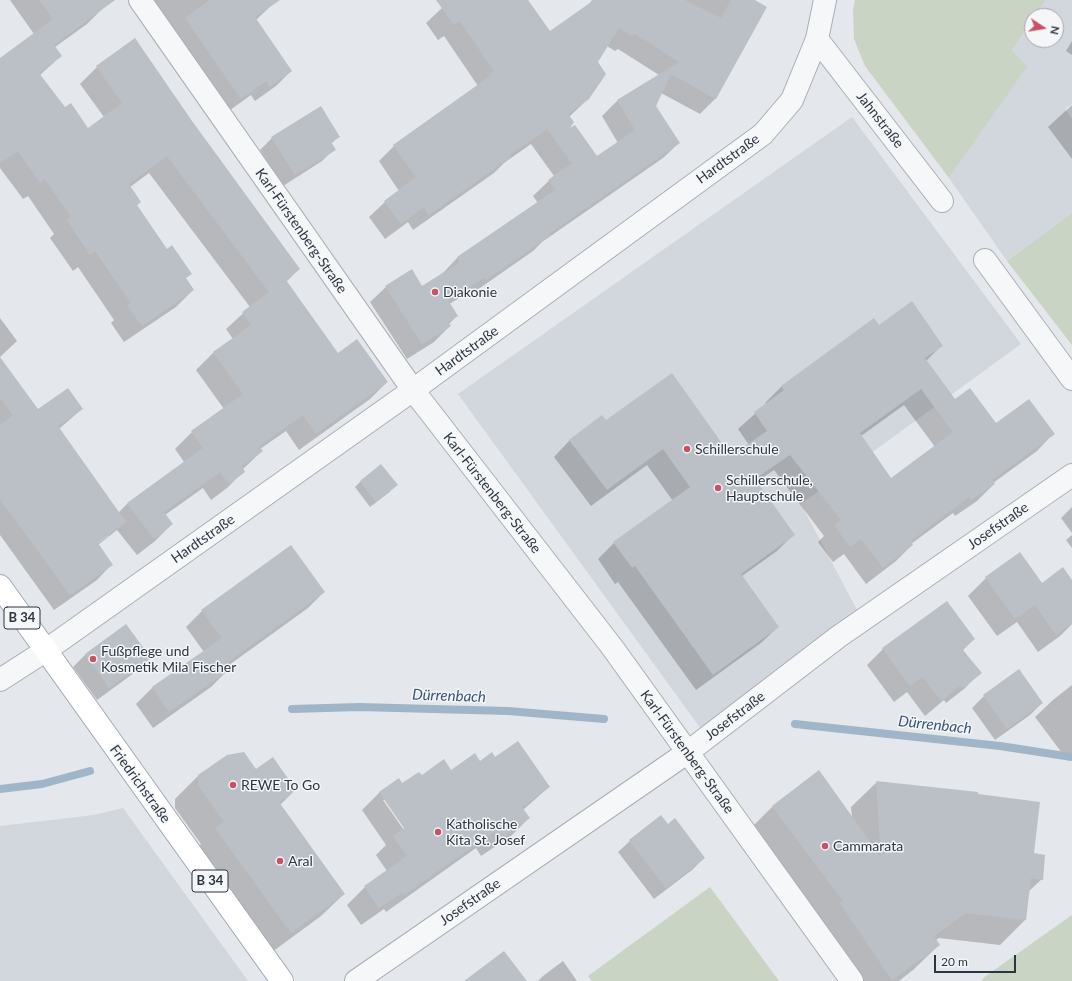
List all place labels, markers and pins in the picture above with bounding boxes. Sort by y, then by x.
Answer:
place label: Diakonie [443,284,497,300]
marker: Diakonie [430,287,440,297]
place label: Schillerschule [695,441,779,457]
marker: Schillerschule [682,444,692,454]
place label: Schillerschule, Hauptschule [726,472,813,504]
marker: Schillerschule, Hauptschule [713,483,723,493]
place label: Fußpflege und Kosmetik Mila Fischer [101,643,236,676]
marker: Fußpflege und Kosmetik Mila Fischer [88,654,98,664]
place label: REWE To Go [241,777,320,793]
marker: REWE To Go [228,780,238,790]
place label: Katholische Kita St. Josef [446,816,525,848]
marker: Katholische Kita St. Josef [433,827,443,837]
place label: Cammarata [833,838,903,854]
marker: Cammarata [820,841,830,851]
place label: Aral [288,853,313,869]
marker: Aral [275,856,285,866]

